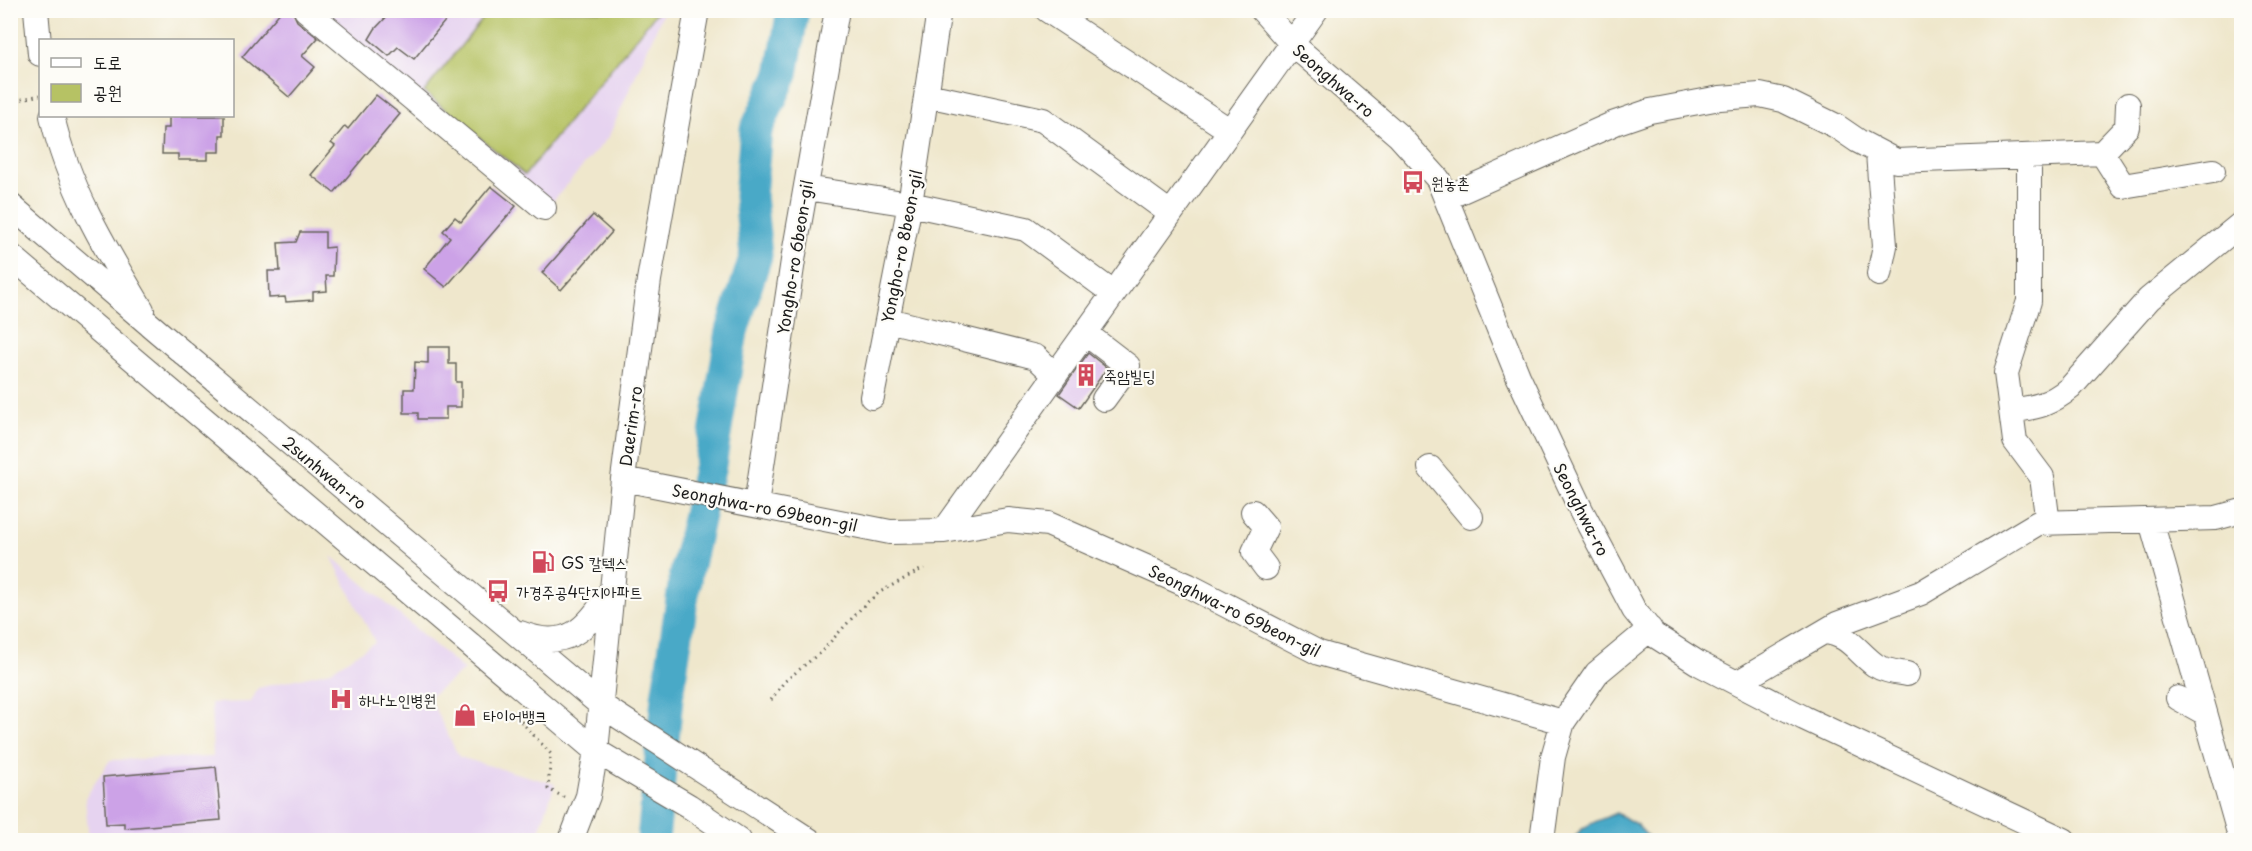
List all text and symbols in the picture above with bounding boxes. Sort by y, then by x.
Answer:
street label: Seonghwa-ro [1288,38,1380,122]
legend [39,39,234,117]
text: 도로 [93,48,122,75]
text: 공원 [93,78,122,105]
street label: Yongho-ro 8beon-gil [874,167,928,325]
bus stop icon: 원농촌 [1400,169,1426,195]
place label: 원농촌 [1431,170,1470,194]
street label: Yongho-ro 6beon-gil [770,178,818,336]
building icon: 죽암빌딩 [1073,362,1099,388]
place label: 죽암빌딩 [1104,363,1156,387]
street label: Daerim-ro [612,384,648,468]
street label: 2sunhwan-ro [278,430,372,514]
street label: Seonghwa-ro [1548,458,1616,560]
street label: Seonghwa-ro 69beon-gil [670,477,860,537]
fuel station icon: GS 칼텍스 [530,549,556,575]
place label: GS 칼텍스 [561,550,627,574]
street label: Seonghwa-ro 69beon-gil [1145,558,1325,662]
bus stop icon: 가경주공4단지아파트 [485,578,511,604]
place label: 가경주공4단지아파트 [516,579,642,603]
hospital icon: 하나노인병원 [328,686,354,712]
place label: 하나노인병원 [359,687,436,711]
shop icon: 타이어뱅크 [452,702,478,728]
place label: 타이어뱅크 [483,703,547,727]

